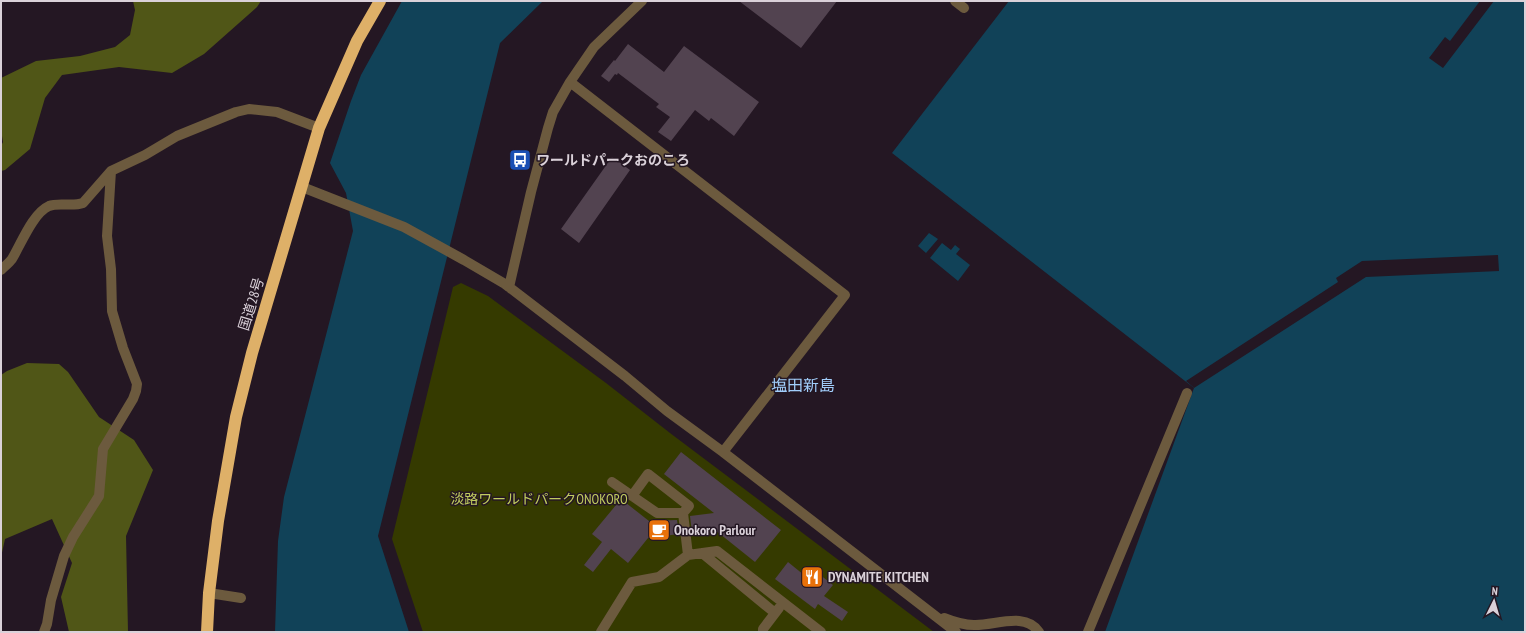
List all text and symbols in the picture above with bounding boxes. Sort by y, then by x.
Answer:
bus stop icon: ワールドパークおのころ [507,147,533,173]
place label: ワールドパークおのころ [536,151,690,169]
street label: 国道28号 [234,275,268,333]
district label: 塩田新島 [771,375,835,395]
park label: 淡路ワールドパークONOKORO [450,490,628,508]
cafe icon: Onokoro Parlour [646,517,672,543]
place label: Onokoro Parlour [674,521,756,539]
restaurant icon: DYNAMITE KITCHEN [799,564,825,590]
place label: DYNAMITE KITCHEN [828,568,929,586]
north arrow [1474,581,1514,621]
text: N [1491,584,1498,598]

